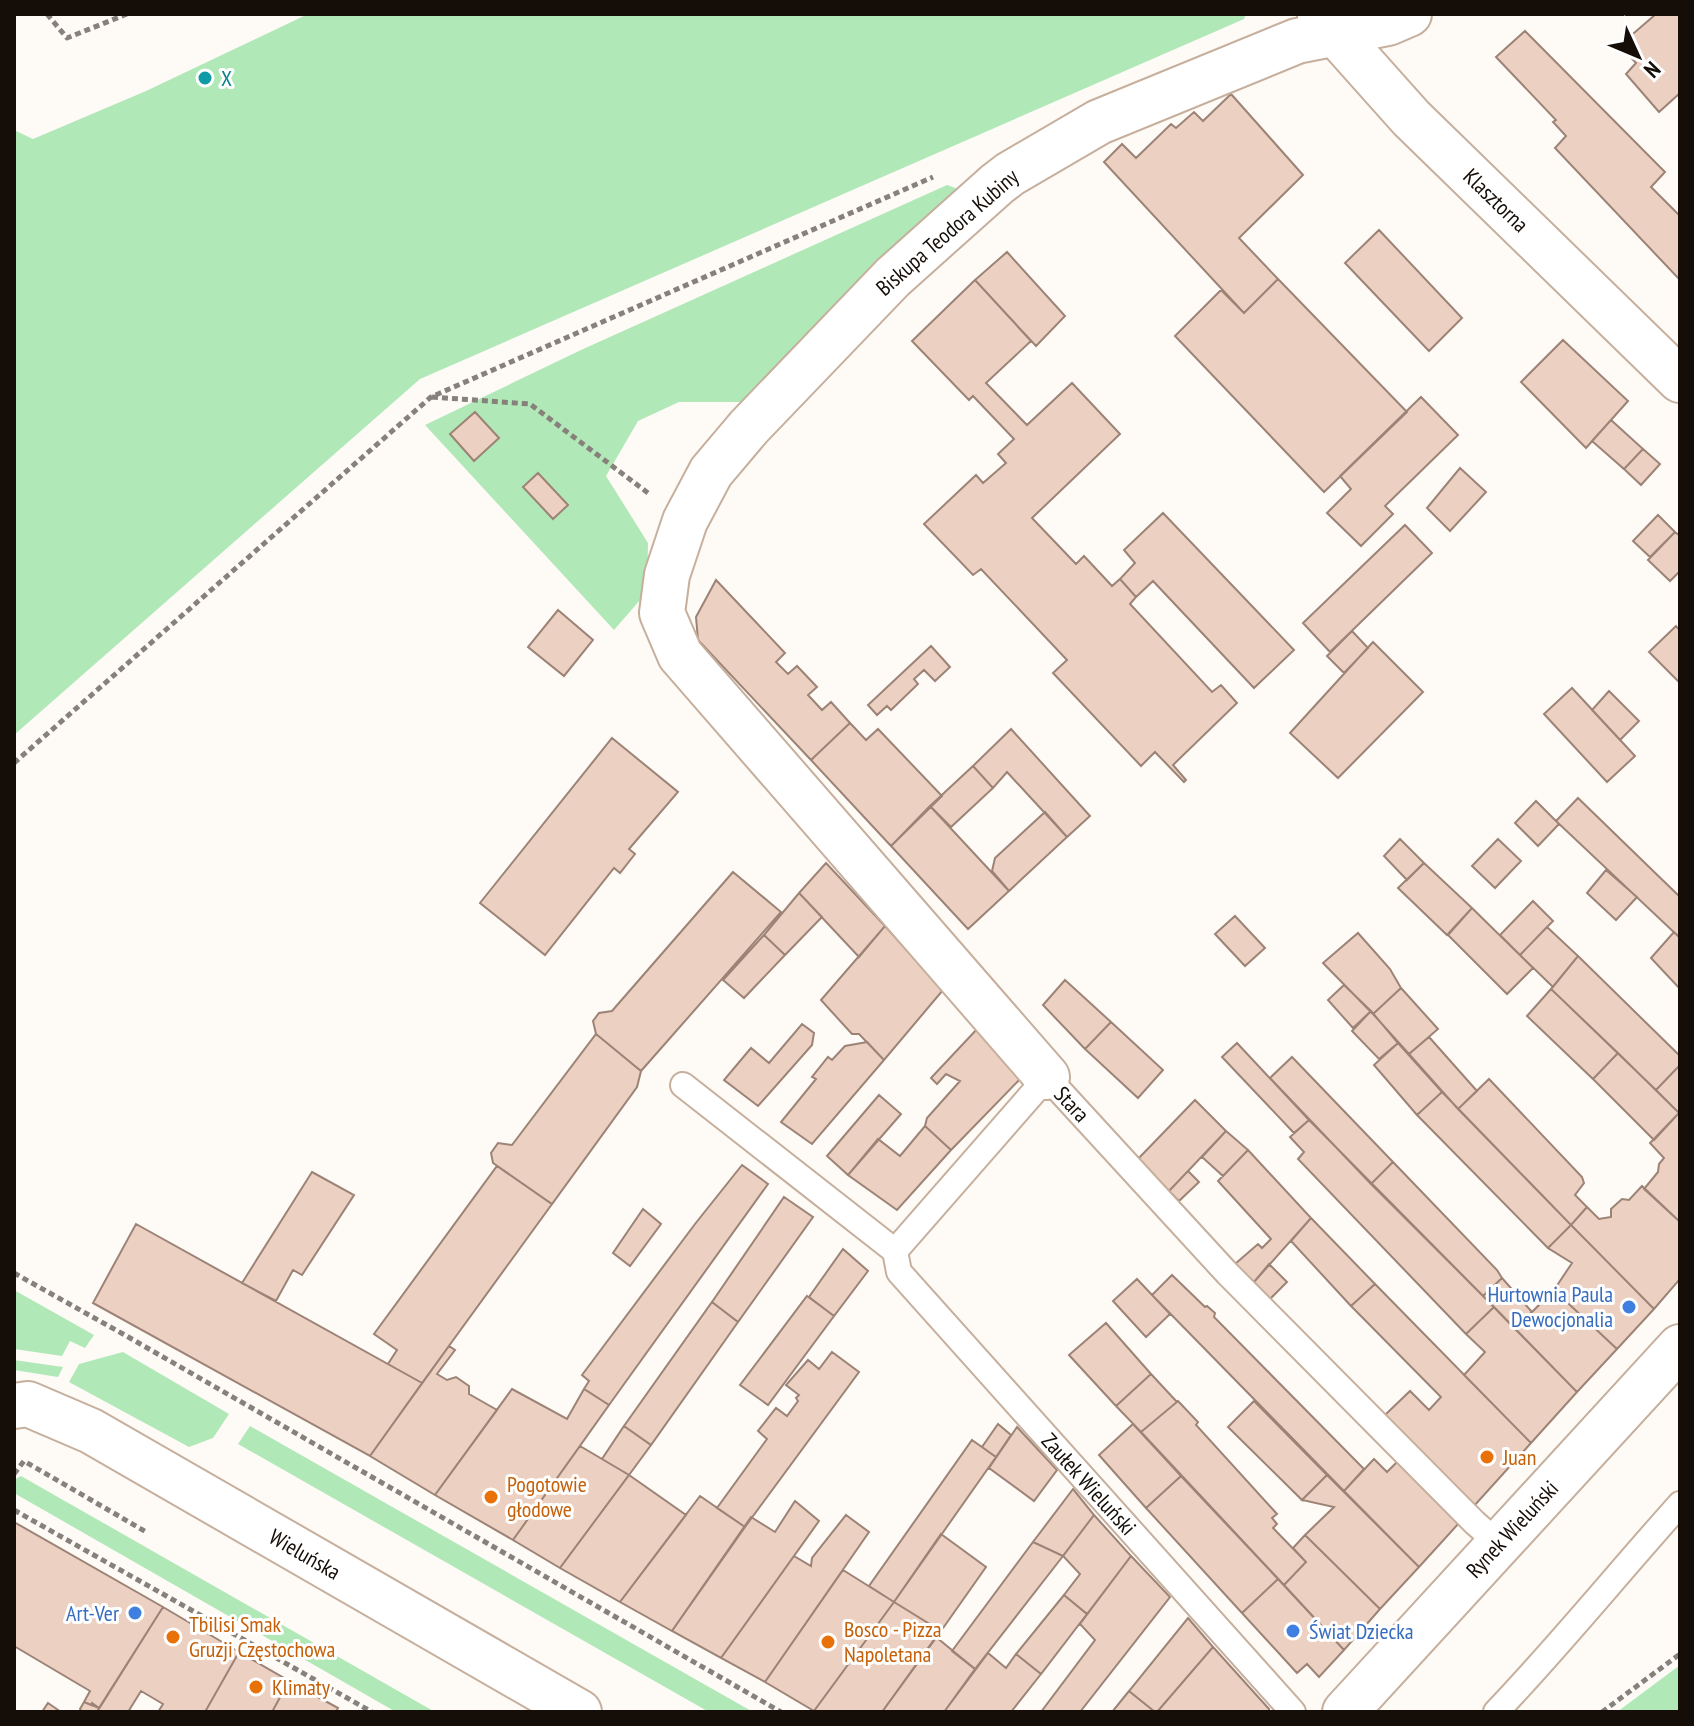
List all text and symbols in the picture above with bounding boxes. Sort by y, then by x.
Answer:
north arrow [1598,16,1678,96]
text: N [1638,56,1667,84]
place label: X [221,64,232,92]
marker: X [196,69,214,87]
street label: Biskupa Teodora Kubiny [870,162,1025,302]
street label: Klasztorna [1458,162,1534,238]
street label: Stara [1048,1080,1096,1128]
place label: Hurtownia Paula Dewocjonalia [1487,1280,1613,1333]
marker: Hurtownia Paula Dewocjonalia [1620,1298,1638,1316]
street label: Zaułek Wieluński [1036,1427,1142,1541]
place label: Juan [1502,1443,1536,1471]
marker: Juan [1478,1448,1496,1466]
place label: Pogotowie głodowe [507,1470,587,1523]
street label: Rynek Wieluński [1460,1474,1564,1584]
marker: Pogotowie głodowe [482,1488,500,1506]
street label: Wieluńska [264,1522,346,1586]
place label: Art-Ver [66,1599,119,1627]
marker: Art-Ver [126,1604,144,1622]
place label: Tbilisi Smak Gruzji Częstochowa [189,1610,335,1663]
place label: Bosco - Pizza Napoletana [844,1615,942,1668]
place label: Świat Dziecka [1309,1617,1414,1645]
marker: Świat Dziecka [1284,1622,1302,1640]
marker: Tbilisi Smak Gruzji Częstochowa [164,1628,182,1646]
marker: Bosco - Pizza Napoletana [819,1633,837,1651]
place label: Klimaty [272,1673,331,1701]
marker: Klimaty [247,1678,265,1696]

